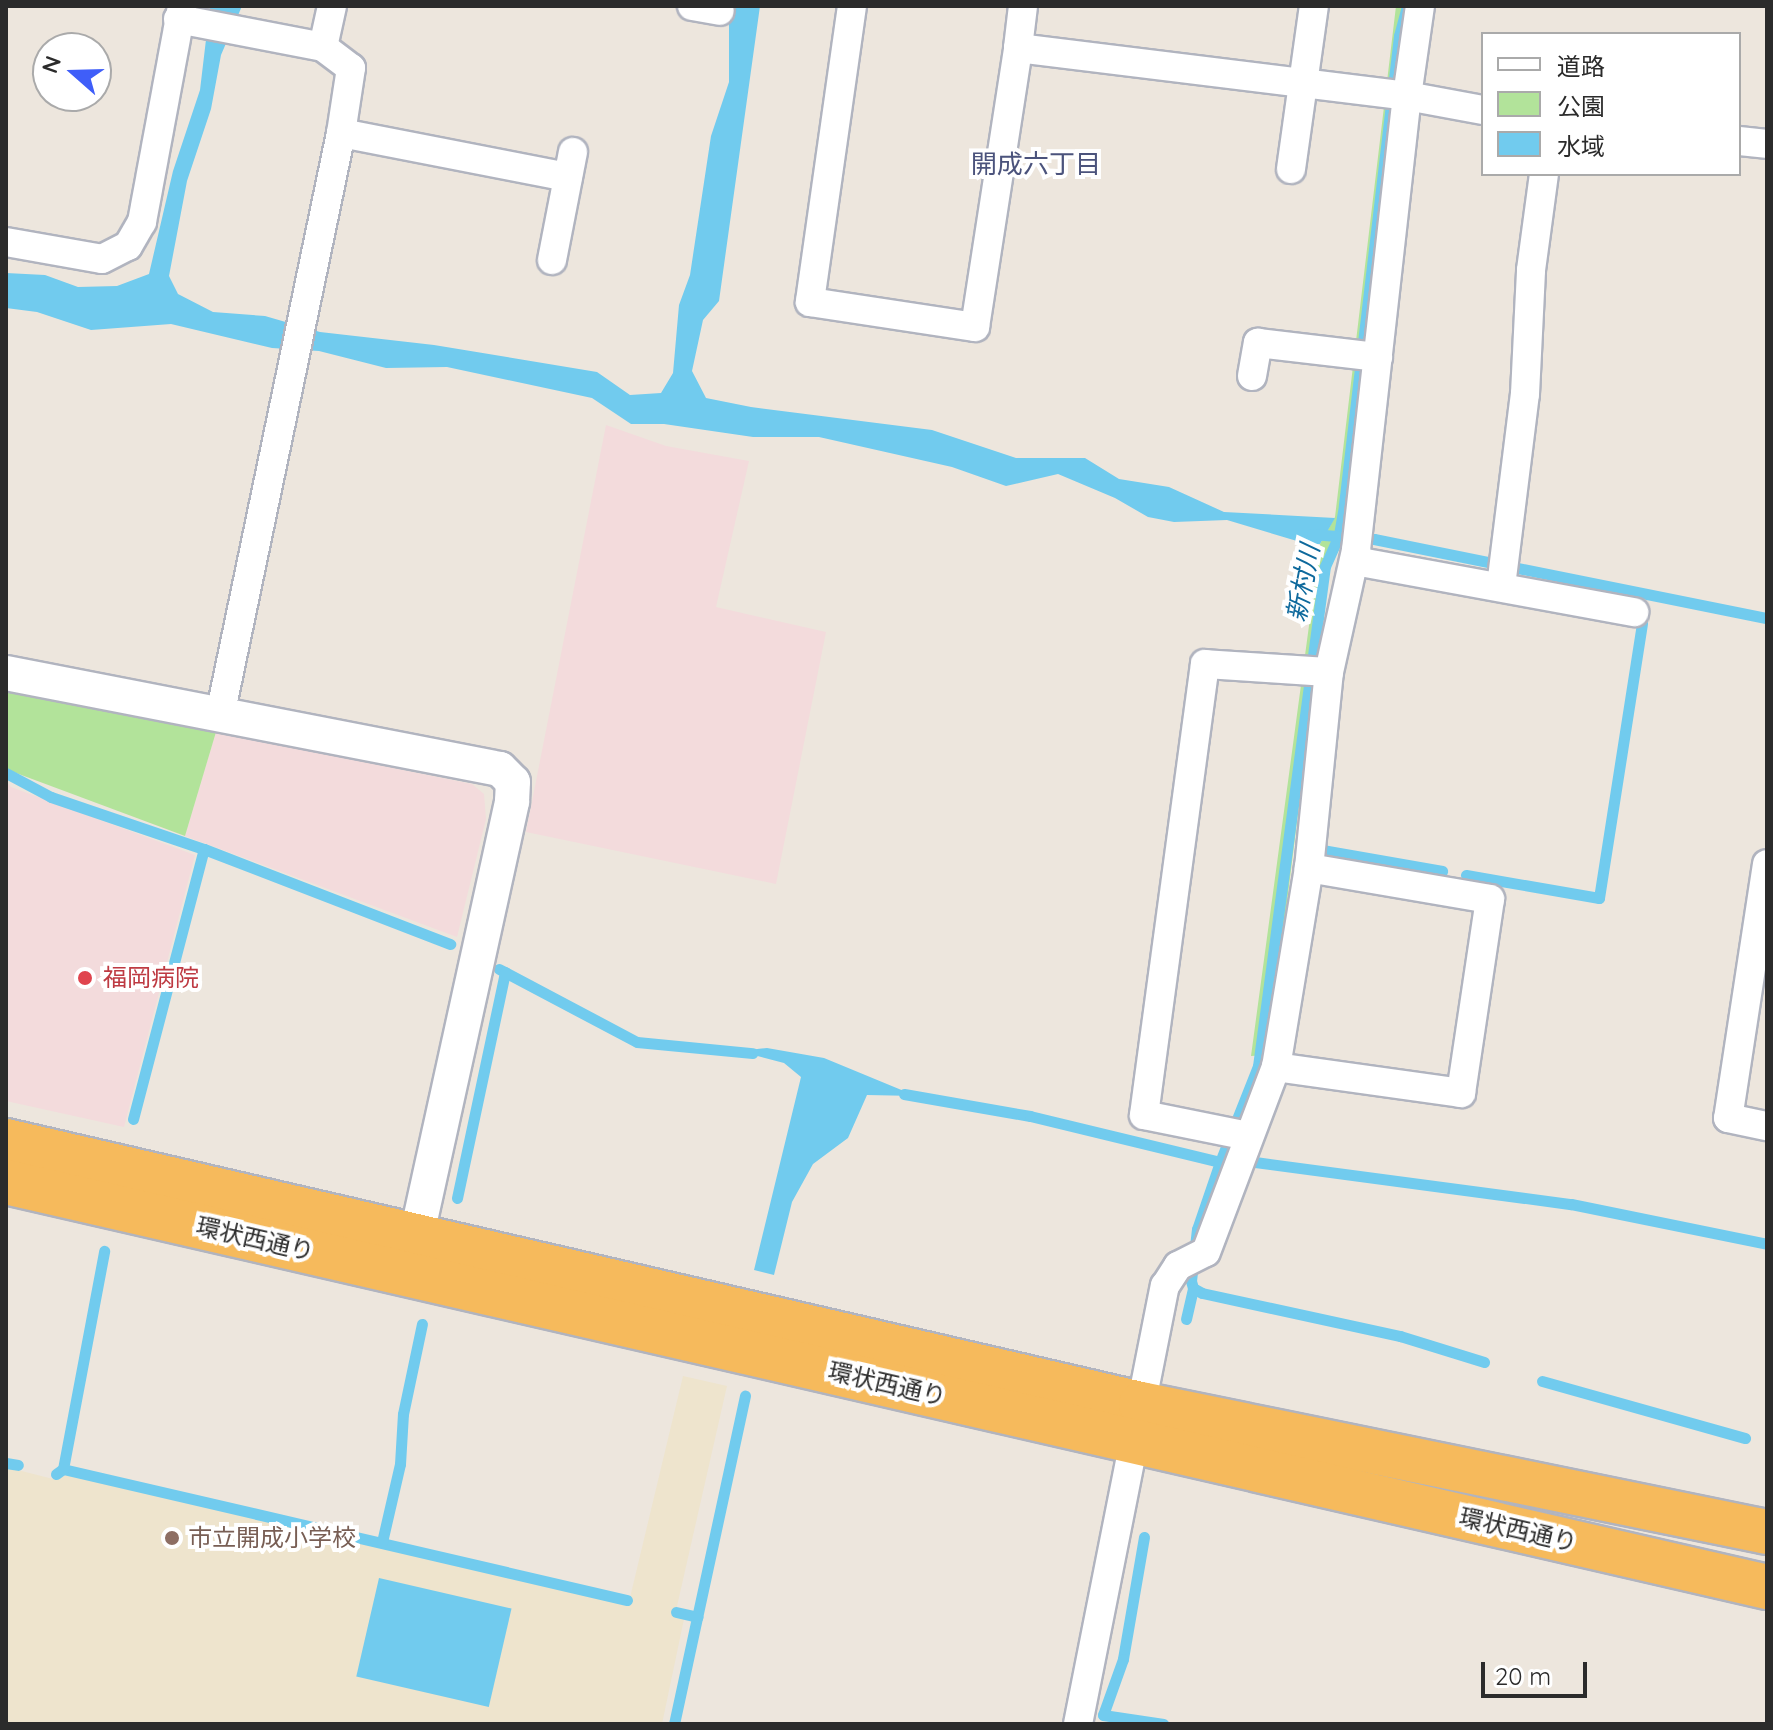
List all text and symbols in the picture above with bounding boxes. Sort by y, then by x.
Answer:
north arrow [32,32,112,112]
legend [1481,32,1741,176]
text: 道路 [1557,51,1605,81]
text: N [35,52,67,77]
text: 公園 [1557,91,1605,121]
text: 水域 [1557,131,1605,161]
district label: 開成六丁目 [971,148,1101,180]
water label: 新村川 [1280,542,1326,624]
place label: 福岡病院 [103,964,199,992]
marker: 福岡病院 [74,967,96,989]
street label: 環状西通り [193,1211,317,1267]
street label: 環状西通り [825,1356,949,1412]
street label: 環状西通り [1456,1502,1580,1558]
place label: 市立開成小学校 [188,1524,356,1552]
marker: 市立開成小学校 [163,1529,181,1547]
scale bar [1485,1646,1591,1696]
text: 20 m [1495,1661,1551,1691]

